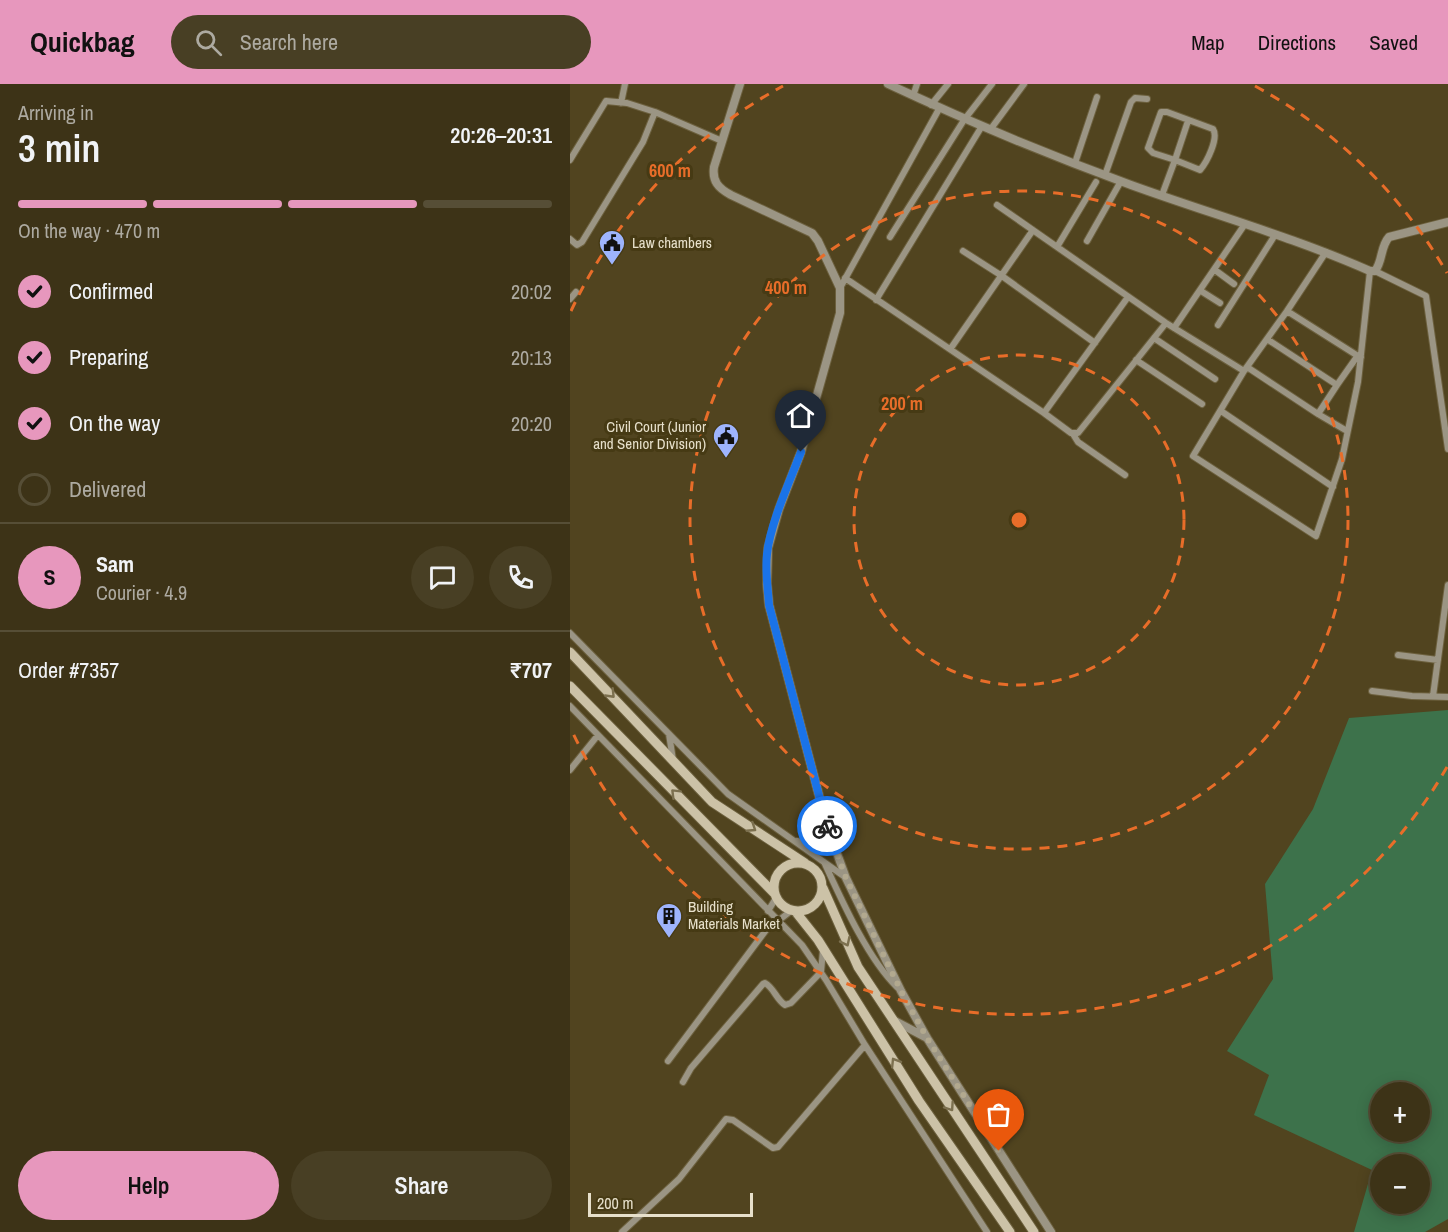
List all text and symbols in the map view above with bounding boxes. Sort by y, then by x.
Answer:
search box [171,15,591,69]
text: Quickbag [30,23,135,61]
icon: search [192,26,225,59]
text: Search here [240,27,338,57]
text: Map [1191,28,1225,57]
text: Directions [1258,28,1336,57]
text: Saved [1369,28,1418,57]
text: Arriving in [18,99,94,126]
text: 20:26–20:31 [450,120,552,150]
text: 3 min [18,122,100,174]
text: 600 m [649,158,691,183]
text: On the way · 470 m [18,217,160,244]
public building icon: Law chambers [597,228,627,266]
place label: Law chambers [632,232,712,253]
icon: check [18,275,51,308]
text: 400 m [765,275,807,300]
text: Confirmed [69,276,153,306]
text: 20:02 [511,278,552,305]
icon: check [18,341,51,374]
text: Preparing [69,342,148,372]
text: 20:13 [511,344,552,371]
pin [775,390,826,452]
text: 200 m [881,391,923,416]
icon: home [784,399,817,432]
icon: check [18,407,51,440]
text: On the way [69,408,160,438]
text: 20:20 [511,410,552,437]
place label: Civil Court (Junior and Senior Division) [593,416,706,454]
public building icon: Civil Court (Junior and Senior Division) [711,421,741,459]
text: Delivered [69,474,146,504]
centre of rings [1009,510,1029,530]
button: chat [411,546,474,609]
button: phone [489,546,552,609]
text: Sam [96,549,134,579]
text: S [43,562,56,592]
text: Courier · 4.9 [96,579,187,606]
text: Order #7357 [18,655,119,685]
text: ₹707 [509,655,552,685]
one-way arrow [603,687,614,698]
one-way arrow [671,789,682,800]
courier [797,796,857,856]
icon: bike [811,810,844,843]
one-way arrow [745,820,756,831]
place label: Building Materials Market [688,896,780,934]
building icon: Building Materials Market [654,901,684,939]
one-way arrow [839,935,850,946]
one-way arrow [890,1058,902,1068]
map controls [1370,1082,1430,1214]
button: + [1370,1082,1430,1142]
pin [973,1089,1024,1151]
icon: bag [982,1098,1015,1131]
one-way arrow [942,1100,953,1111]
button: Help [18,1151,279,1220]
button: Share [291,1151,552,1220]
button: − [1370,1154,1430,1214]
scale bar [588,1190,753,1218]
text: 200 m [597,1192,633,1214]

